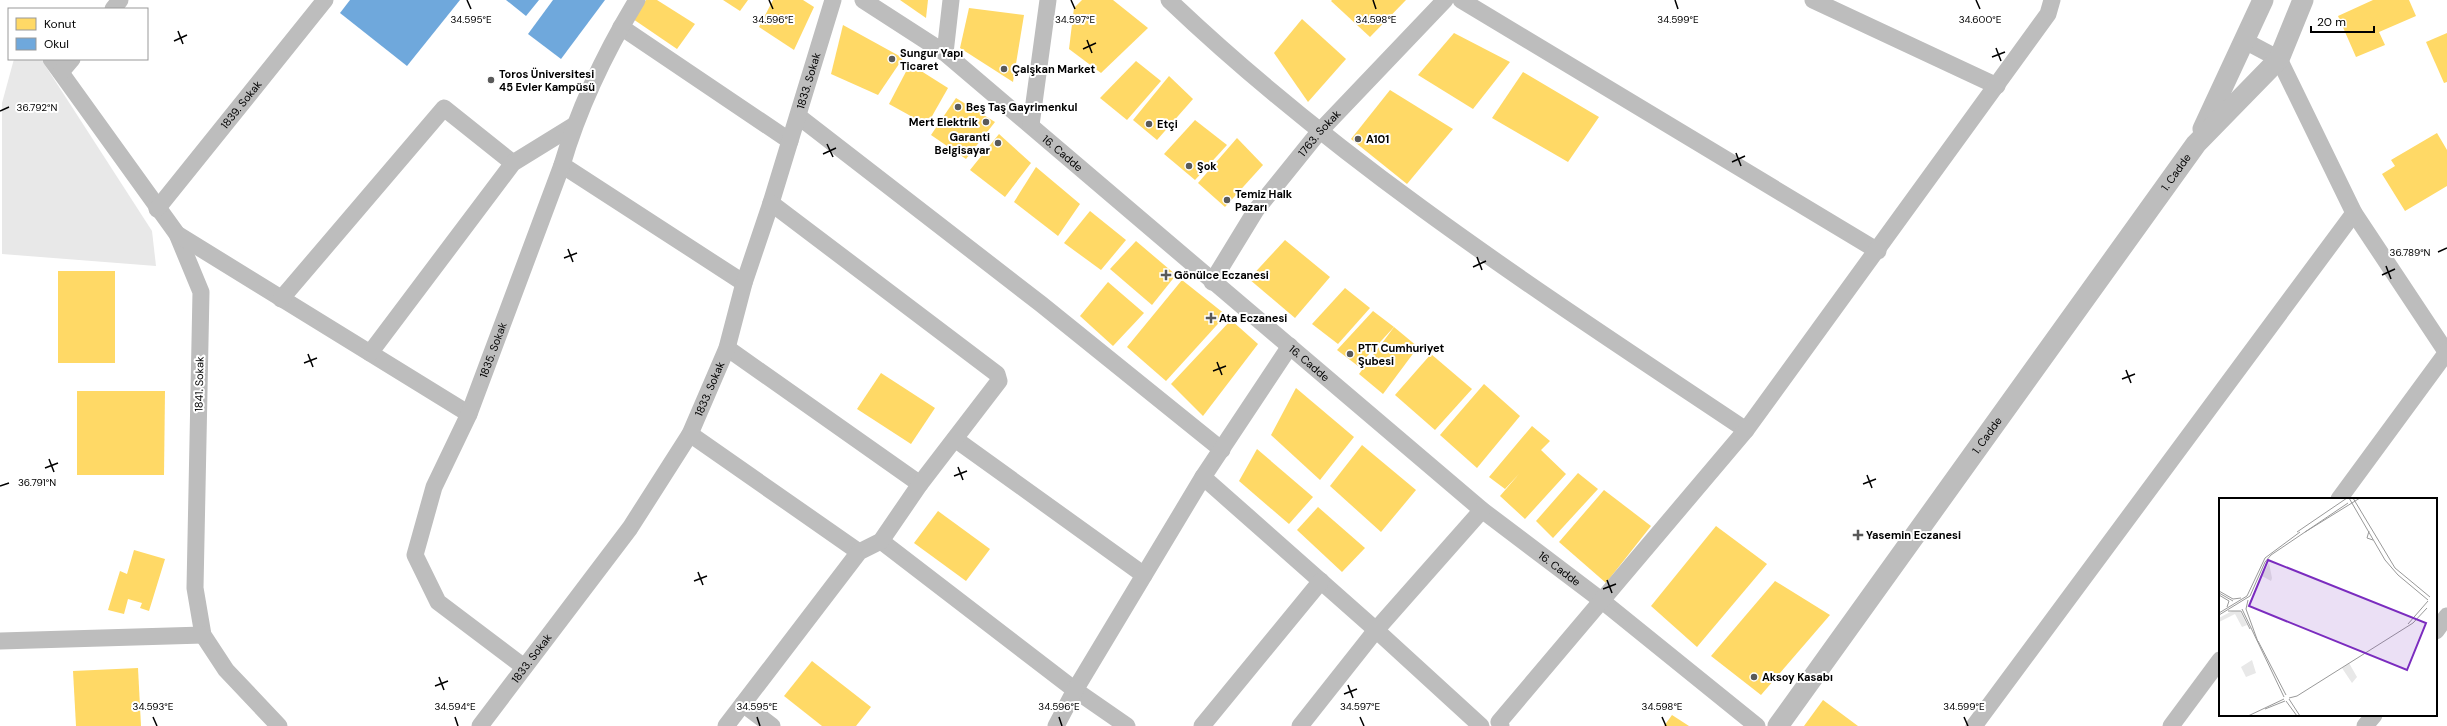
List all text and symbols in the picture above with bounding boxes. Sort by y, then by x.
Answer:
legend [8,8,148,60]
scale bar [2311,8,2374,34]
text: 34.595°E [450,13,492,26]
text: 34.596°E [752,13,794,26]
text: 34.597°E [1055,13,1095,26]
text: 34.598°E [1355,13,1397,26]
text: 34.599°E [1657,13,1699,26]
text: 34.600°E [1959,13,2002,26]
text: 20 m [2317,14,2346,30]
text: Konut [44,16,76,32]
text: Okul [44,36,69,52]
place label: Sungur Yapı Ticaret [900,46,963,73]
street label: 1833. Sokak [793,50,824,111]
marker: Sungur Yapı Ticaret [887,54,897,64]
place label: Çalşkan Market [1012,62,1095,76]
marker: Çalşkan Market [999,64,1009,74]
place label: Toros Üniversitesi 45 Evler Kampüsü [499,67,595,94]
marker: Toros Üniversitesi 45 Evler Kampüsü [486,75,496,85]
street label: 1839. Sokak [217,77,265,132]
place label: Beş Taş Gayrimenkul [966,100,1077,114]
text: 36.792°N [17,101,57,114]
marker: Beş Taş Gayrimenkul [953,102,963,112]
street label: 1763. Sokak [1295,106,1344,159]
place label: Mert Elektrik [909,115,979,129]
marker: Mert Elektrik [981,117,991,127]
place label: Etçi [1157,117,1178,131]
marker: Etçi [1144,119,1154,129]
place label: Garanti Belgisayar [935,130,990,157]
street label: 16. Cadde [1039,132,1086,174]
place label: A101 [1366,132,1389,146]
marker: A101 [1353,134,1363,144]
marker: Garanti Belgisayar [993,138,1003,148]
street label: 1. Cadde [2158,151,2194,193]
place label: Şok [1197,159,1217,173]
marker: Şok [1184,161,1194,171]
place label: Temiz Halk Pazarı [1235,187,1293,214]
marker: Temiz Halk Pazarı [1222,195,1232,205]
text: 36.789°N [2389,246,2431,259]
place label: Gönülce Eczanesi [1174,268,1269,282]
marker: Gönülce Eczanesi [1161,270,1171,280]
place label: Ata Eczanesi [1219,311,1287,325]
marker: Ata Eczanesi [1206,313,1216,323]
street label: 1835. Sokak [476,320,510,380]
place label: PTT Cumhuriyet Şubesi [1358,341,1445,368]
street label: 16. Cadde [1286,342,1332,384]
marker: PTT Cumhuriyet Şubesi [1345,349,1355,359]
street label: 1841. Sokak [192,356,206,412]
street label: 1833. Sokak [691,359,728,418]
street label: 1. Cadde [1969,414,2005,457]
text: 36.791°N [18,476,56,489]
inset map [2219,498,2437,716]
place label: Yasemin Eczanesi [1866,528,1961,542]
marker: Yasemin Eczanesi [1853,530,1863,540]
street label: 16. Cadde [1536,548,1583,589]
street label: 1833. Sokak [508,630,555,686]
place label: Aksoy Kasabı [1762,670,1833,684]
marker: Aksoy Kasabı [1749,672,1759,682]
text: 34.593°E [133,700,174,713]
text: 34.594°E [434,700,476,713]
text: 34.595°E [736,700,778,713]
text: 34.596°E [1038,700,1080,713]
text: 34.597°E [1340,700,1380,713]
text: 34.598°E [1641,700,1683,713]
text: 34.599°E [1943,700,1985,713]

